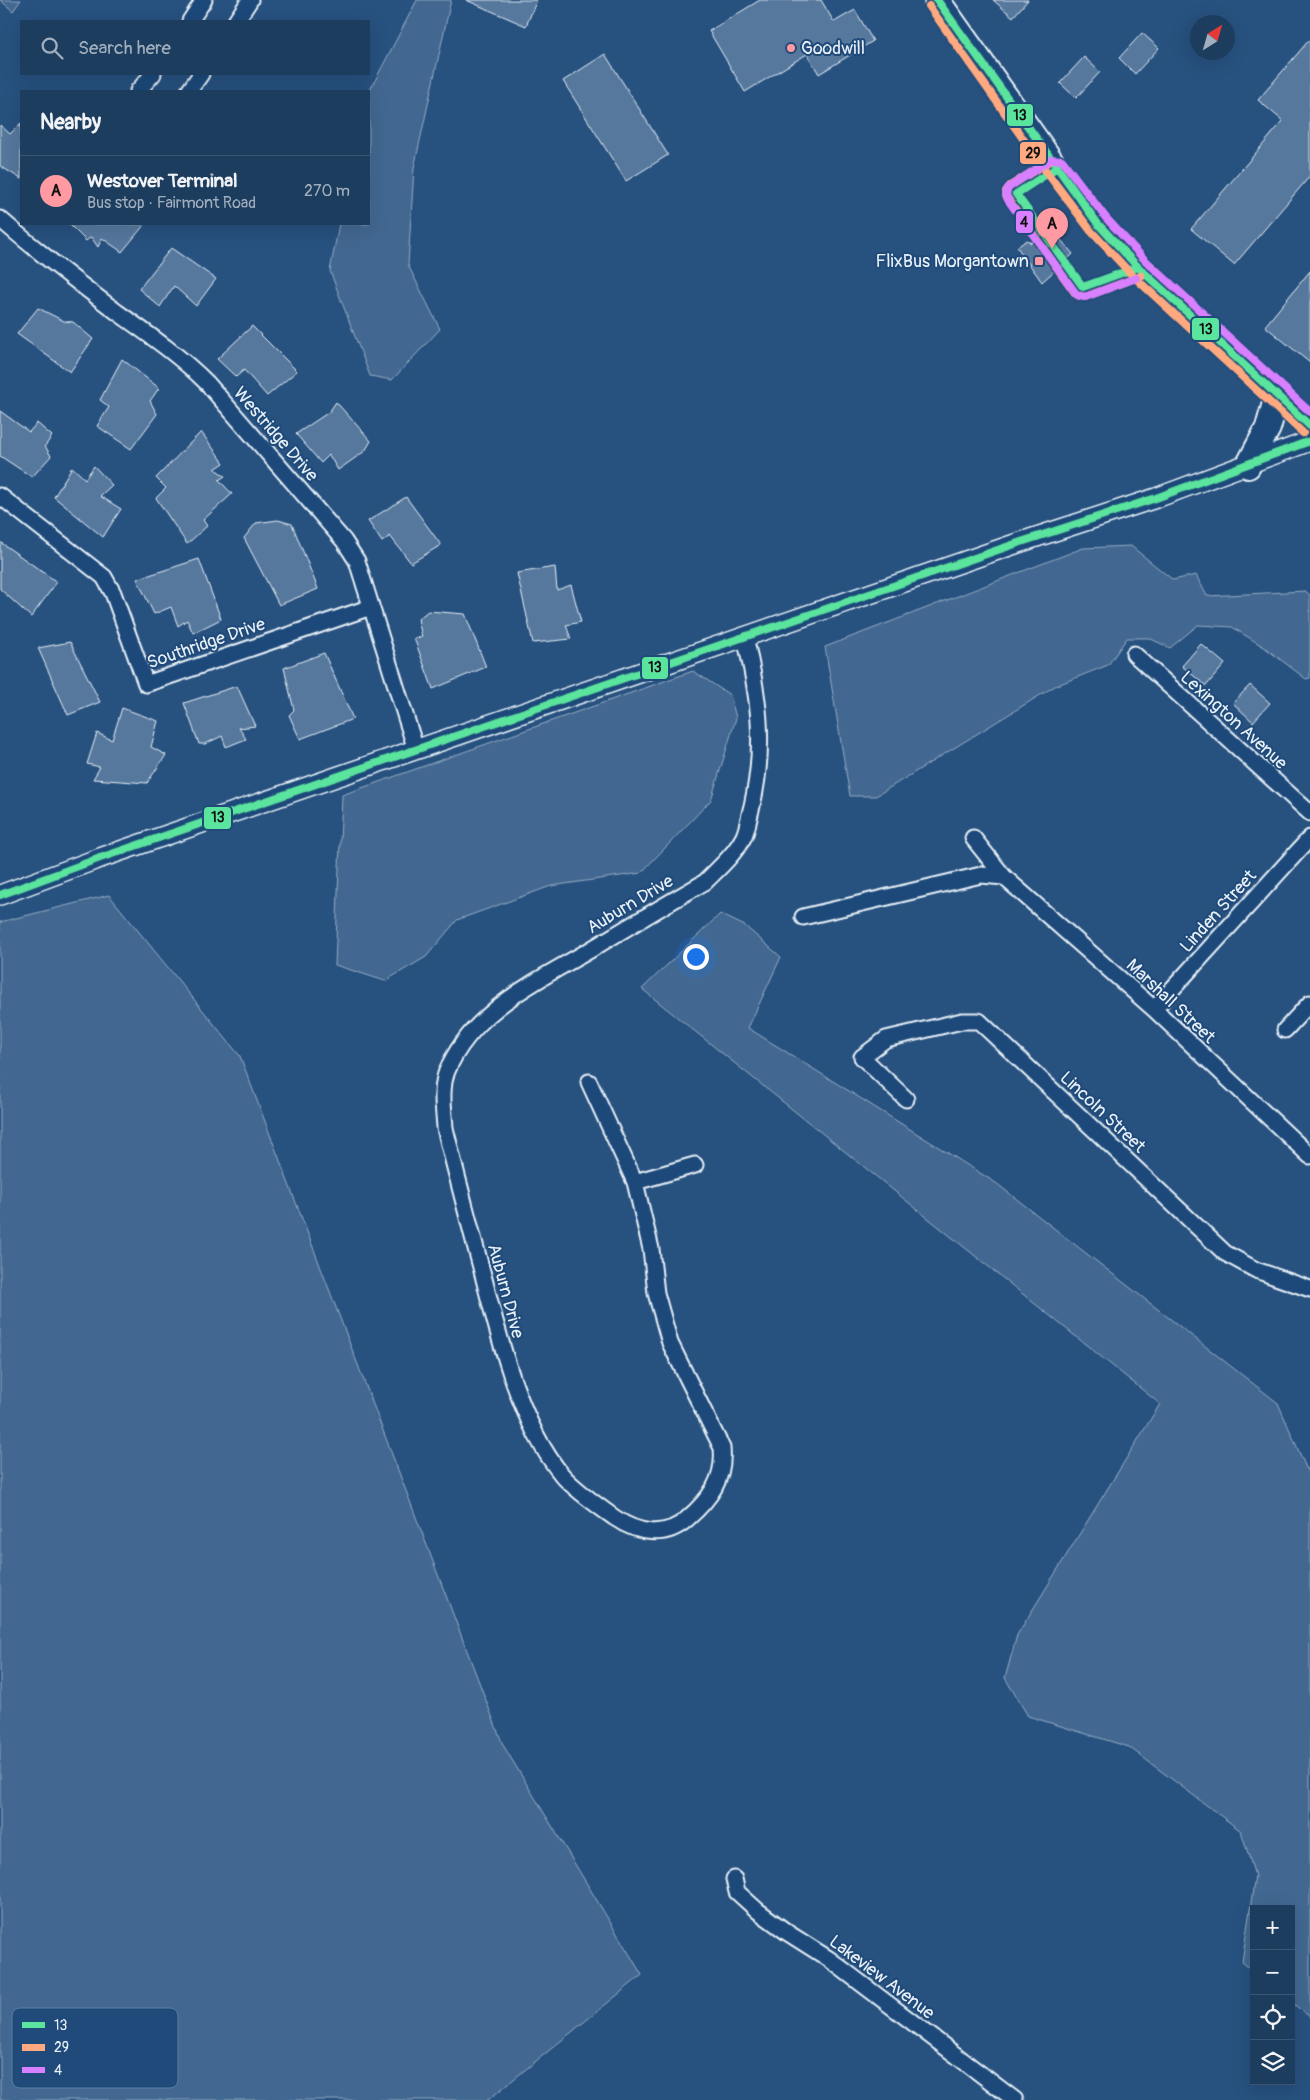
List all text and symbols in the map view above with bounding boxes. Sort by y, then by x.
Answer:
north arrow [1190,15,1235,60]
search box [20,20,370,75]
icon: search [38,34,66,62]
text: Search here [78,36,171,60]
place label: Goodwill [801,37,865,60]
marker: Goodwill [785,42,797,54]
line badge: 13 [1006,103,1034,127]
text: 13 [1013,107,1027,124]
text: Nearby [40,109,101,136]
line badge: 29 [1019,141,1047,165]
text: 29 [1025,145,1041,162]
text: Westover Terminal [87,169,238,193]
text: A [51,181,61,201]
text: 270 m [304,181,350,201]
text: Bus stop · Fairmont Road [87,193,256,213]
pin: A [1036,208,1068,249]
line badge: 4 [1015,210,1034,234]
text: 4 [1020,214,1029,231]
place label: FlixBus Morgantown [875,250,1029,273]
marker: FlixBus Morgantown [1033,255,1045,267]
line badge: 13 [1191,317,1220,341]
text: 13 [1199,321,1213,338]
street label: Westridge Drive [228,382,323,487]
street label: Southridge Drive [144,612,268,674]
line badge: 13 [641,656,669,680]
text: 13 [648,659,662,676]
street label: Lexington Avenue [1175,666,1292,775]
line badge: 13 [203,806,232,830]
text: 13 [211,809,225,826]
street label: Linden Street [1175,865,1262,958]
street label: Auburn Drive [583,870,678,939]
your location [683,944,709,970]
street label: Marshall Street [1121,954,1221,1049]
street label: Lincoln Street [1055,1067,1151,1159]
street label: Auburn Drive [482,1241,529,1341]
map controls [1250,1905,1295,2085]
button: + [1250,1905,1295,1950]
street label: Lakeview Avenue [824,1930,939,2025]
button: − [1250,1950,1295,1995]
button: locate [1250,1995,1295,2040]
legend [12,2008,178,2088]
text: 13 [54,2017,67,2034]
text: 29 [54,2039,69,2056]
button: layers [1250,2040,1295,2085]
text: 4 [54,2062,62,2079]

